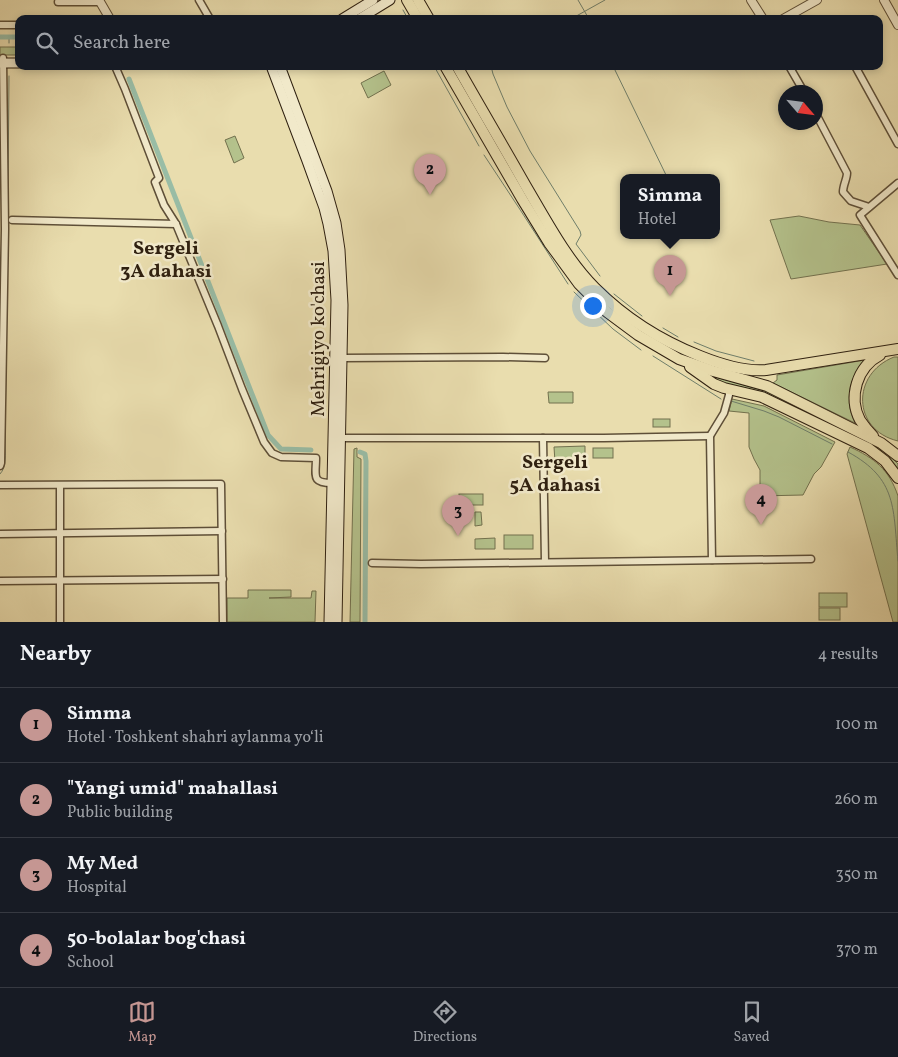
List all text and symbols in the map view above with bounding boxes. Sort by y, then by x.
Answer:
search box [15,15,883,70]
icon: search [33,29,61,57]
text: Search here [73,30,170,56]
north arrow [778,85,823,130]
pin: 2 [414,154,446,195]
popup [620,174,720,239]
text: Simma [638,183,702,209]
text: Hotel [638,209,676,231]
district label: Sergeli 3A dahasi [120,235,212,286]
pin: 1 [654,255,686,296]
street label: Mehrigiyo ko'chasi [306,261,332,417]
your location [580,293,606,319]
district label: Sergeli 5A dahasi [510,449,601,500]
pin: 4 [745,484,777,525]
pin: 3 [442,495,474,536]
text: Nearby [20,640,91,669]
text: 4 results [818,644,878,666]
text: Simma [67,701,131,727]
text: 1 [33,714,39,736]
text: 100 m [835,714,878,736]
text: Hotel · Toshkent shahri aylanma yoʻli [67,727,324,749]
text: "Yangi umid" mahallasi [67,776,278,802]
text: 2 [32,789,40,811]
text: 260 m [834,789,878,811]
text: Public building [67,802,173,824]
text: My Med [67,851,138,877]
text: 3 [32,864,40,886]
text: 350 m [835,864,878,886]
text: Hospital [67,877,127,899]
text: 50-bolalar bog'chasi [67,926,246,952]
text: 4 [31,939,41,961]
text: 370 m [836,939,878,961]
text: School [67,952,114,974]
tab: Map [128,998,156,1047]
tab: Directions [413,998,477,1047]
tab: Saved [734,998,770,1047]

